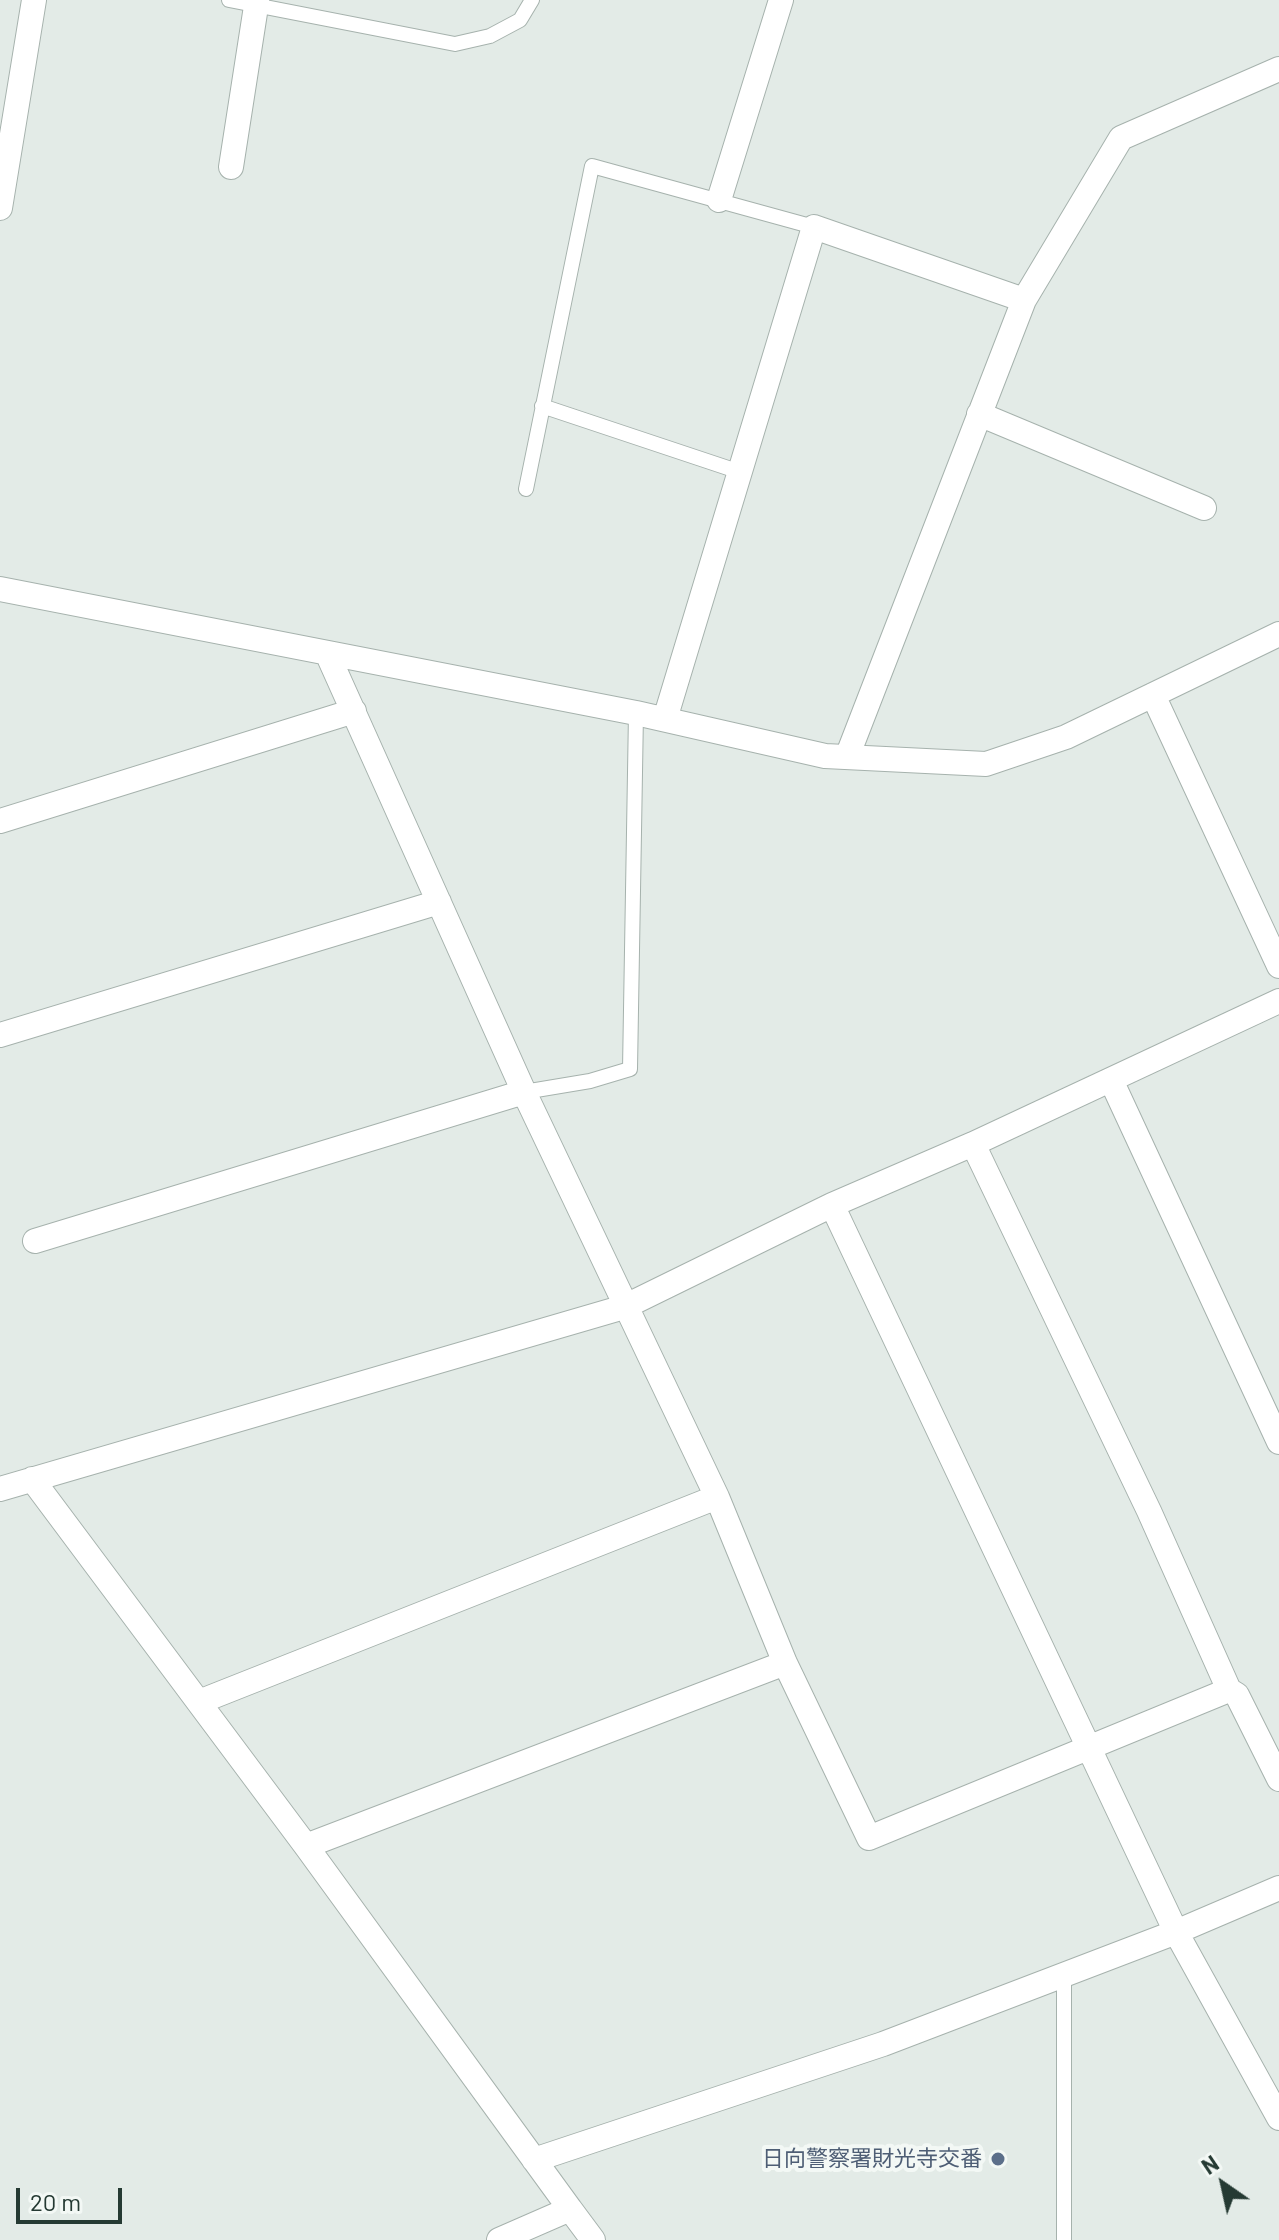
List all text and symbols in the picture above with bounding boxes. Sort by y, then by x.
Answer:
north arrow [1183,2144,1263,2224]
place label: 日向警察署財光寺交番 [762,2146,982,2172]
text: N [1196,2149,1223,2179]
marker: 日向警察署財光寺交番 [989,2150,1007,2168]
scale bar [20,2172,126,2222]
text: 20 m [30,2187,81,2216]

